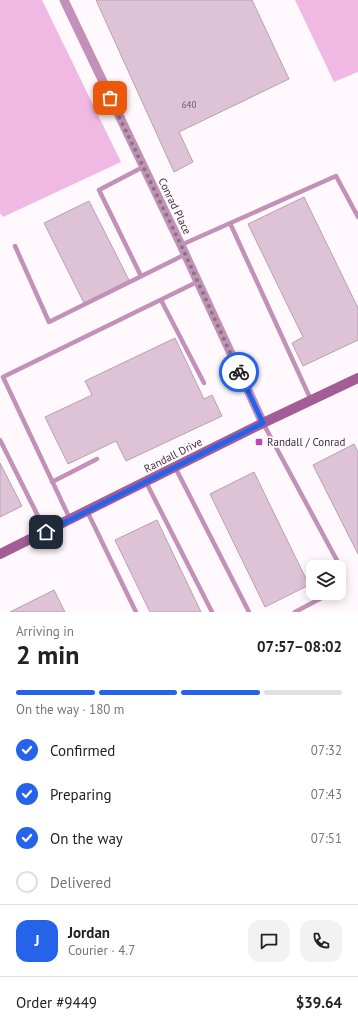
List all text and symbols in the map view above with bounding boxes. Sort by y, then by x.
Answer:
pin [93,81,127,115]
icon: bag [99,87,121,109]
house number: 640 [182,99,196,110]
street label: Conrad Place [155,176,195,237]
courier [219,352,259,392]
icon: bike [228,361,250,383]
street label: Randall Drive [142,434,205,476]
place label: Randall / Conrad [267,435,345,449]
marker: Randall / Conrad [254,437,264,447]
pin [29,515,63,549]
icon: home [35,521,57,543]
map controls [306,560,346,600]
button: layers [306,560,346,600]
text: Arriving in [16,623,74,640]
text: 07:57–08:02 [257,637,342,656]
text: 2 min [16,638,79,671]
text: On the way · 180 m [16,701,124,718]
icon: check [16,739,38,761]
text: Confirmed [50,741,115,760]
text: 07:32 [311,742,342,759]
icon: check [16,783,38,805]
text: Preparing [50,785,112,804]
text: 07:43 [311,786,342,803]
icon: check [16,827,38,849]
text: On the way [50,829,123,848]
text: 07:51 [311,830,342,847]
text: Delivered [50,873,111,892]
button: chat [248,920,290,962]
button: phone [300,920,342,962]
text: Jordan [68,923,110,942]
text: J [34,931,40,950]
text: Courier · 4.7 [68,942,135,959]
text: Order #9449 [16,993,97,1012]
text: $39.64 [296,993,342,1012]

